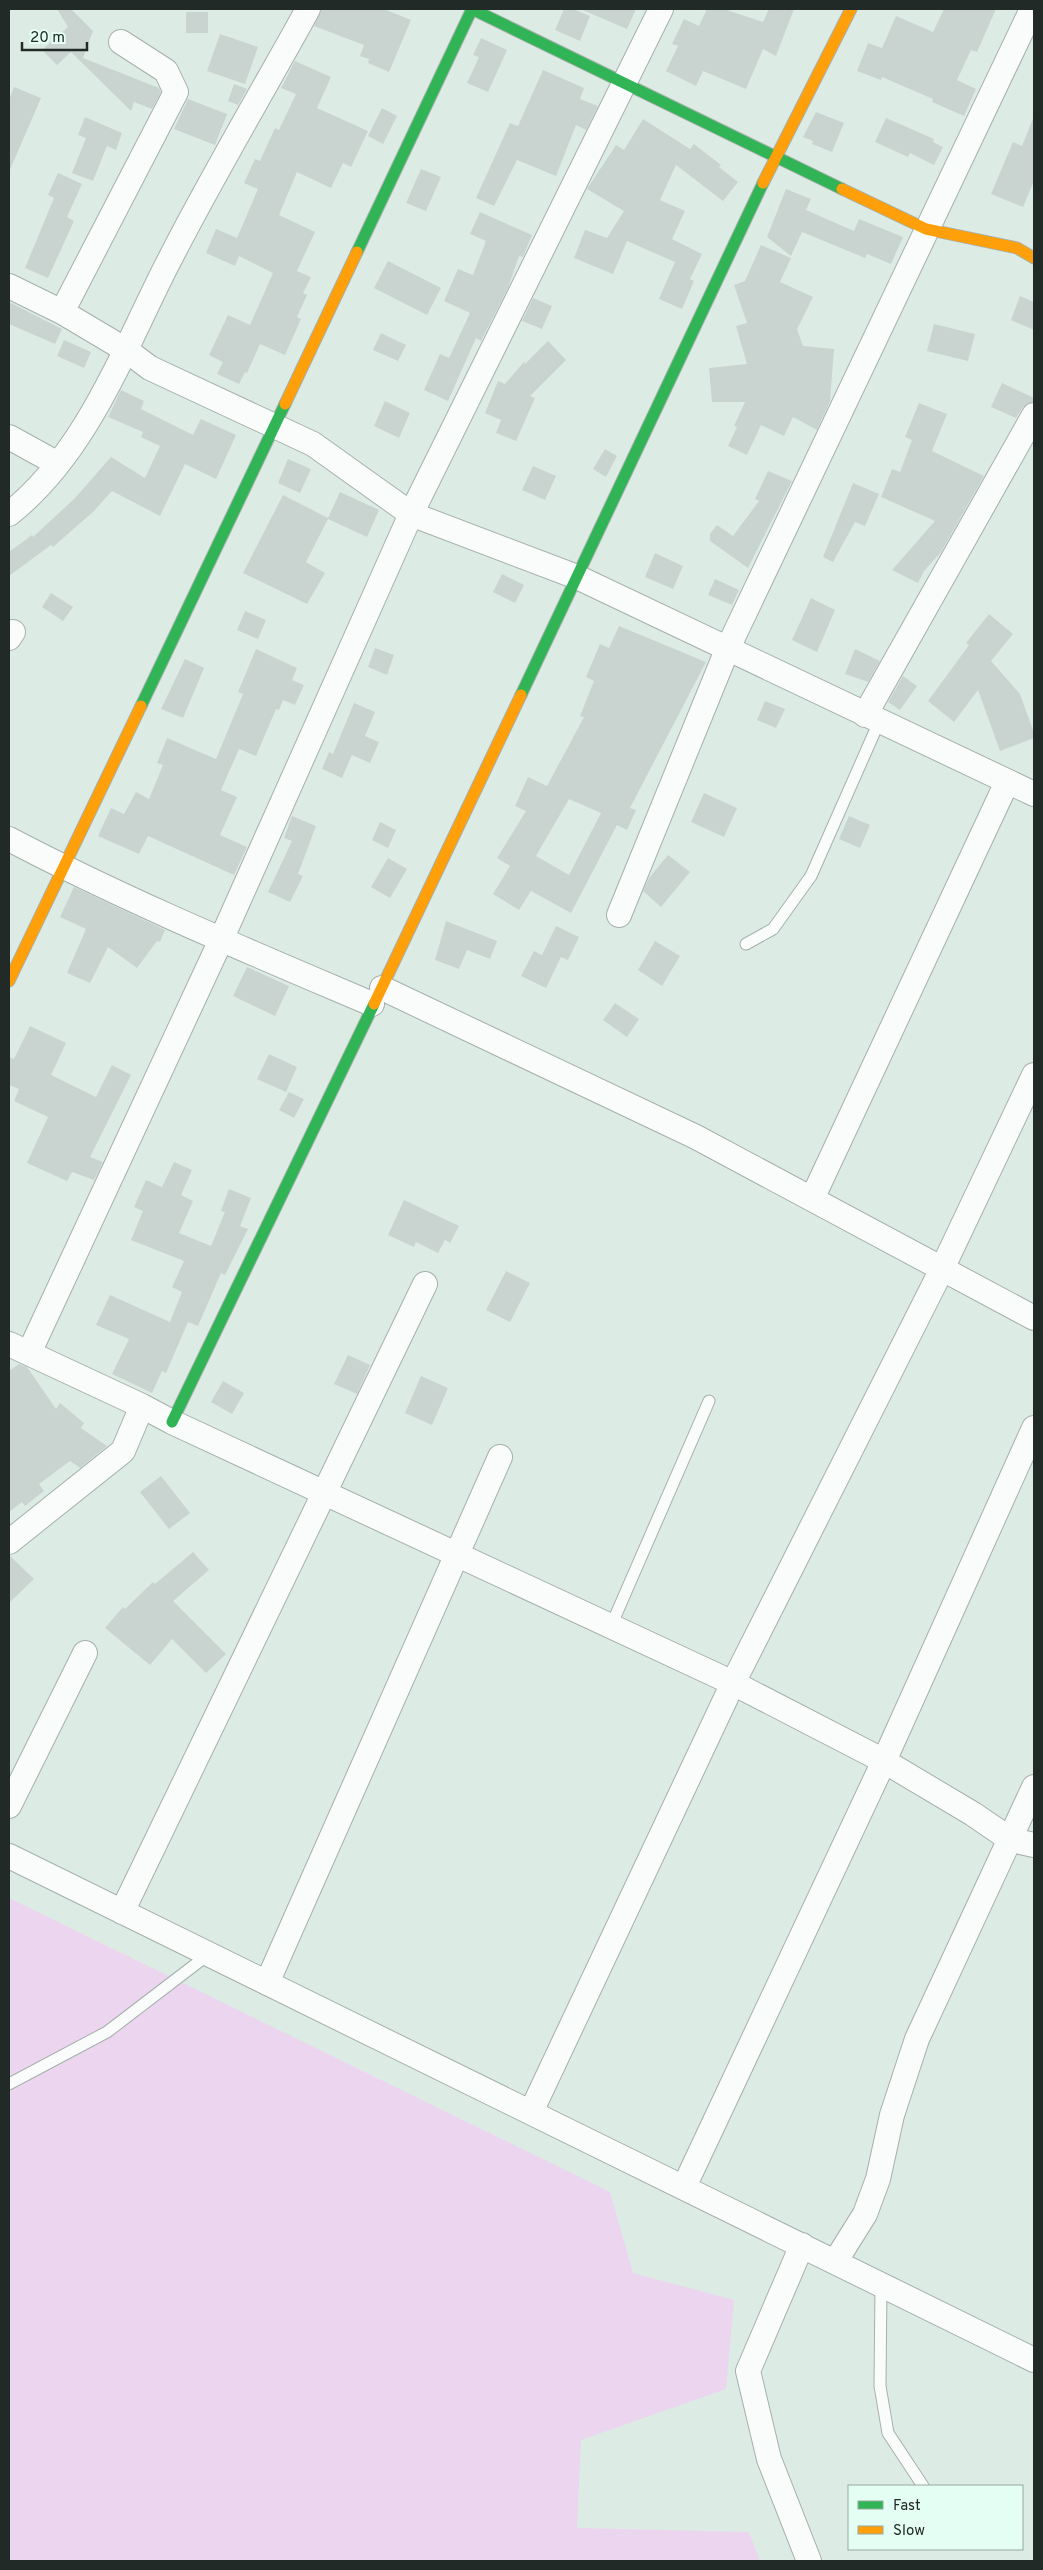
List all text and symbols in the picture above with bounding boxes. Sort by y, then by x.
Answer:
scale bar [22,20,88,52]
text: 20 m [30,29,65,48]
legend [848,2485,1023,2550]
text: Fast [893,2497,921,2516]
text: Slow [893,2522,925,2541]

